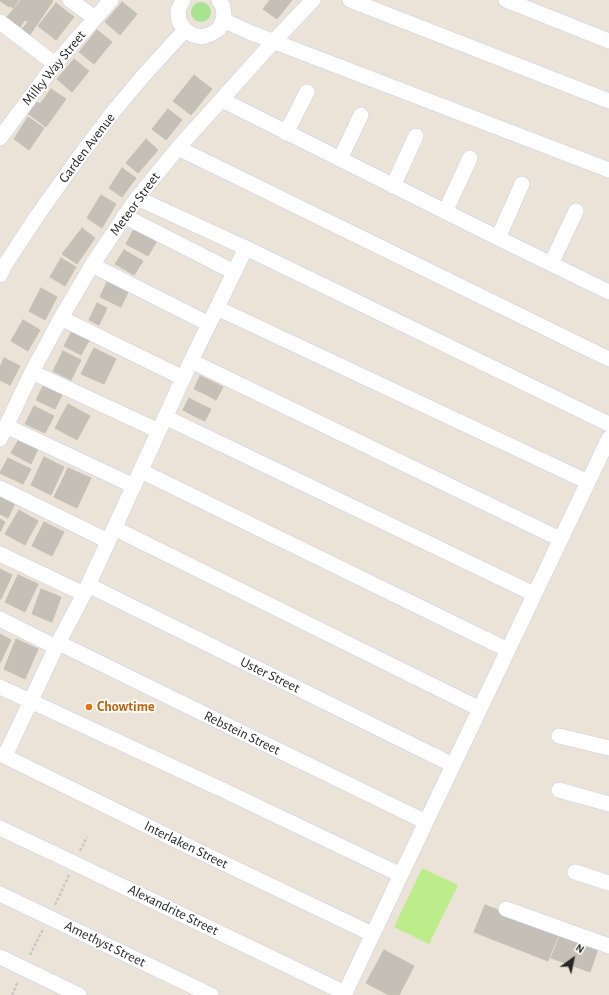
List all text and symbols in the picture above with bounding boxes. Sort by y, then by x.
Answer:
street label: Milky Way Street [19,27,89,109]
street label: Garden Avenue [55,110,119,186]
street label: Meteor Street [106,169,164,239]
street label: Uster Street [237,653,303,697]
place label: Chowtime [97,699,155,715]
marker: Chowtime [84,702,94,712]
street label: Rebstein Street [201,707,283,759]
street label: Interlaken Street [141,817,231,873]
street label: Alexandrite Street [125,881,221,939]
street label: Amethyst Street [62,917,148,971]
north arrow [553,939,593,979]
text: N [574,942,586,955]

